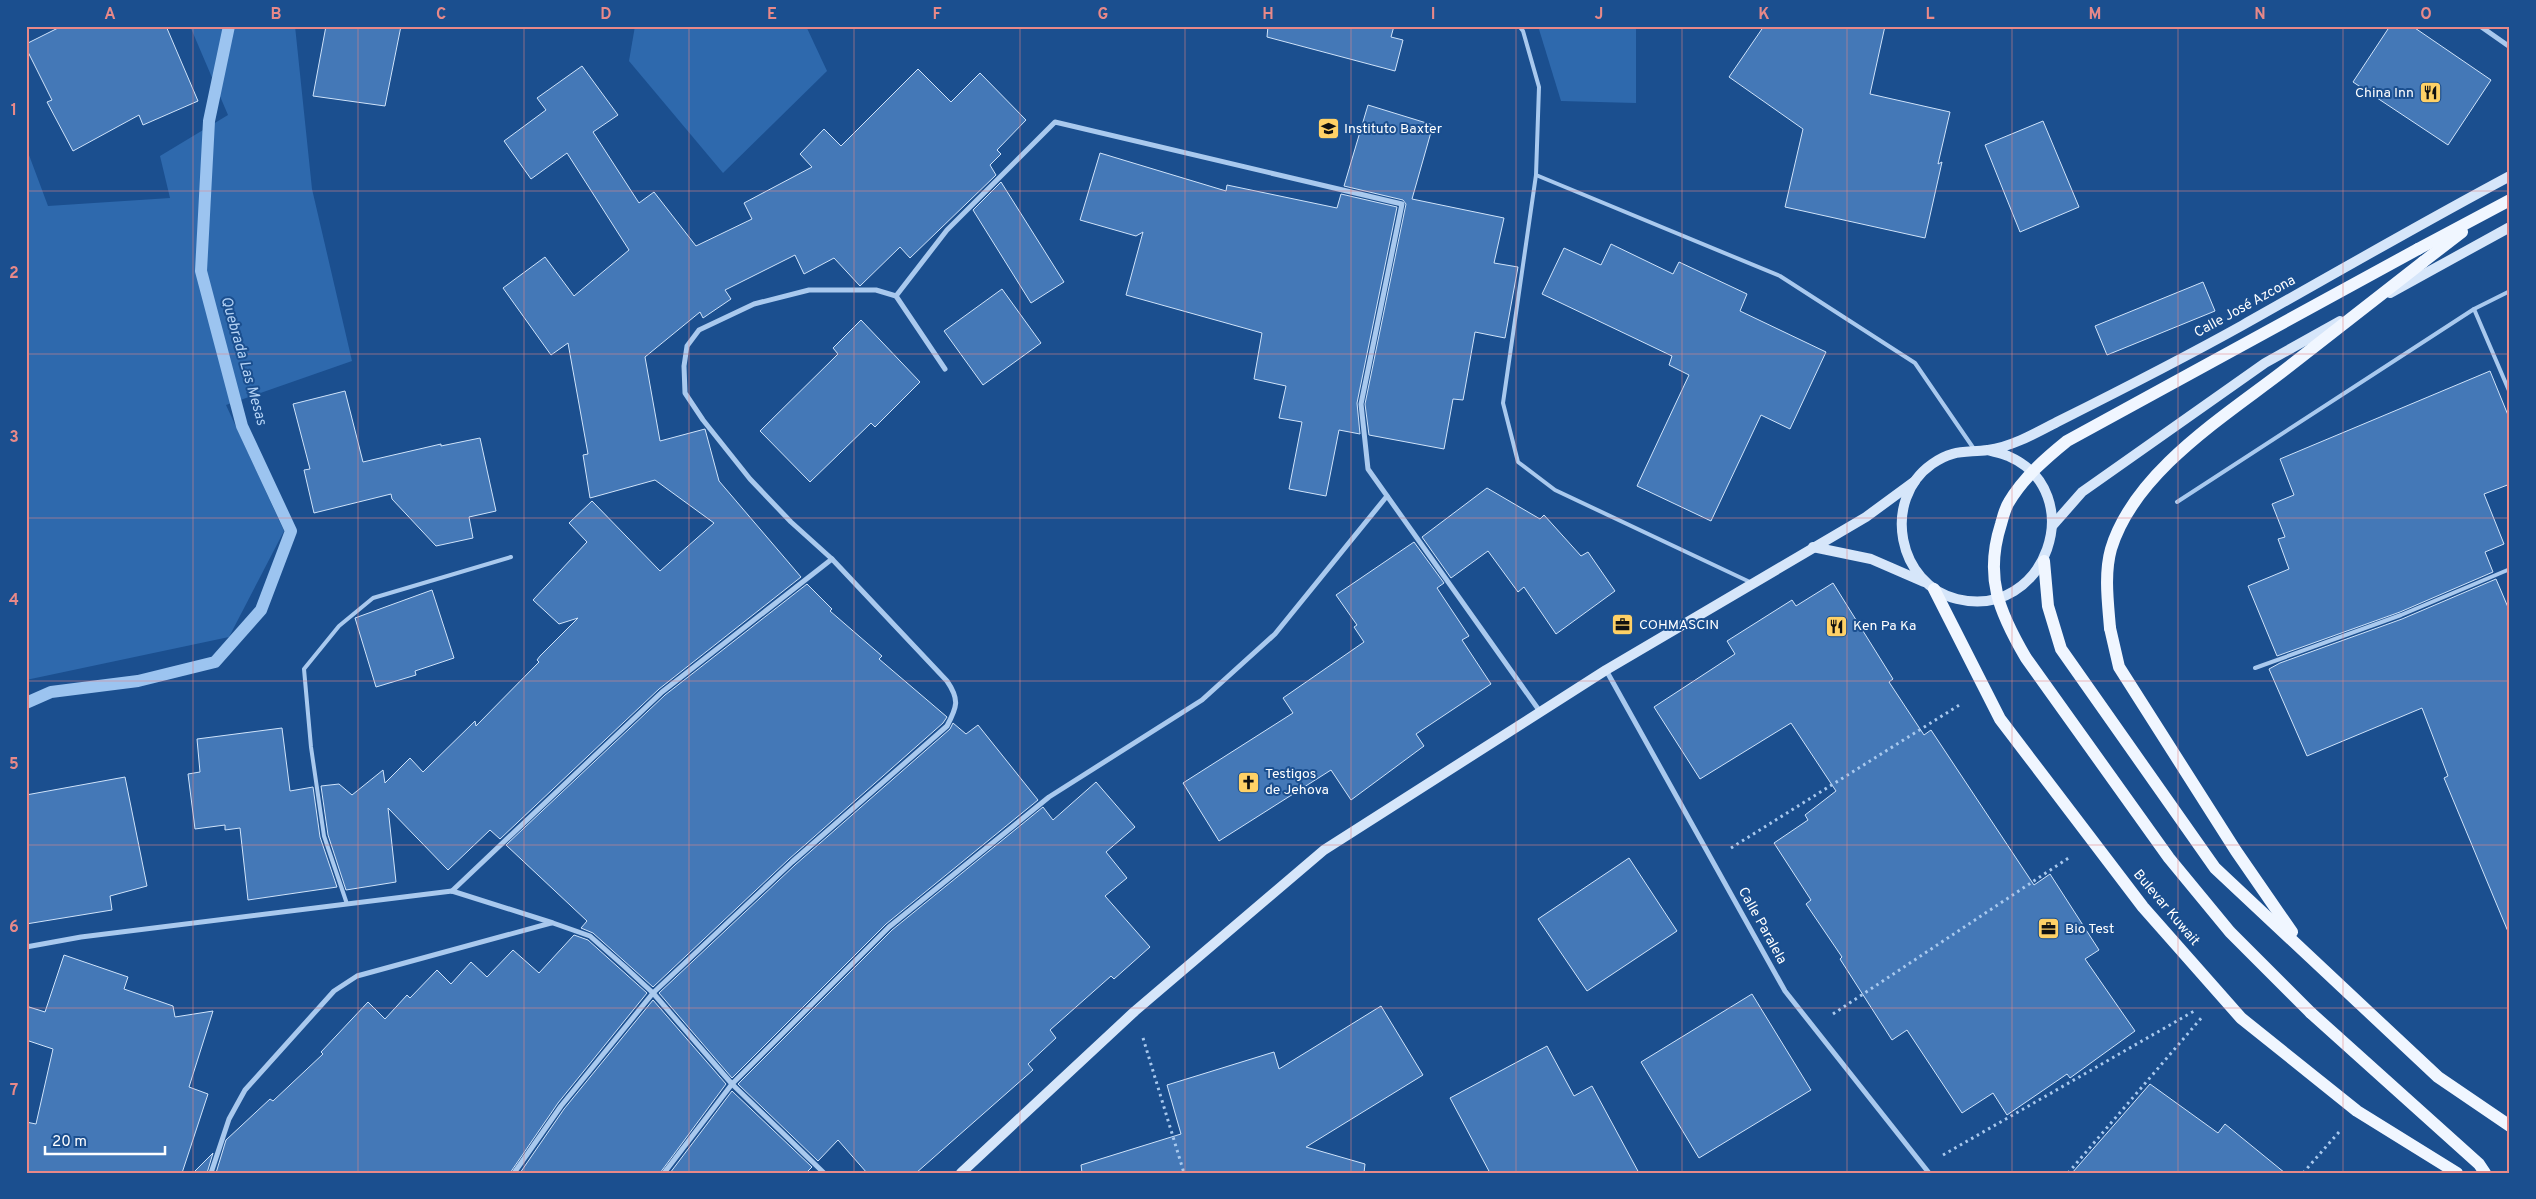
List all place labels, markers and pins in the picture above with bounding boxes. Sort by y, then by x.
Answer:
restaurant icon: China Inn [2418,81,2442,105]
place label: China Inn [2355,85,2414,102]
school or university icon: Instituto Baxter [1316,117,1340,141]
place label: Instituto Baxter [1344,121,1443,138]
office icon: COHMASCIN [1611,613,1635,637]
restaurant icon: Ken Pa Ka [1825,614,1849,638]
place label: COHMASCIN [1639,617,1719,634]
place label: Ken Pa Ka [1853,618,1916,635]
place label: Testigos de Jehova [1265,766,1329,799]
church icon: Testigos de Jehova [1237,770,1261,794]
office icon: Bio Test [2037,917,2061,941]
place label: Bio Test [2065,921,2114,938]

